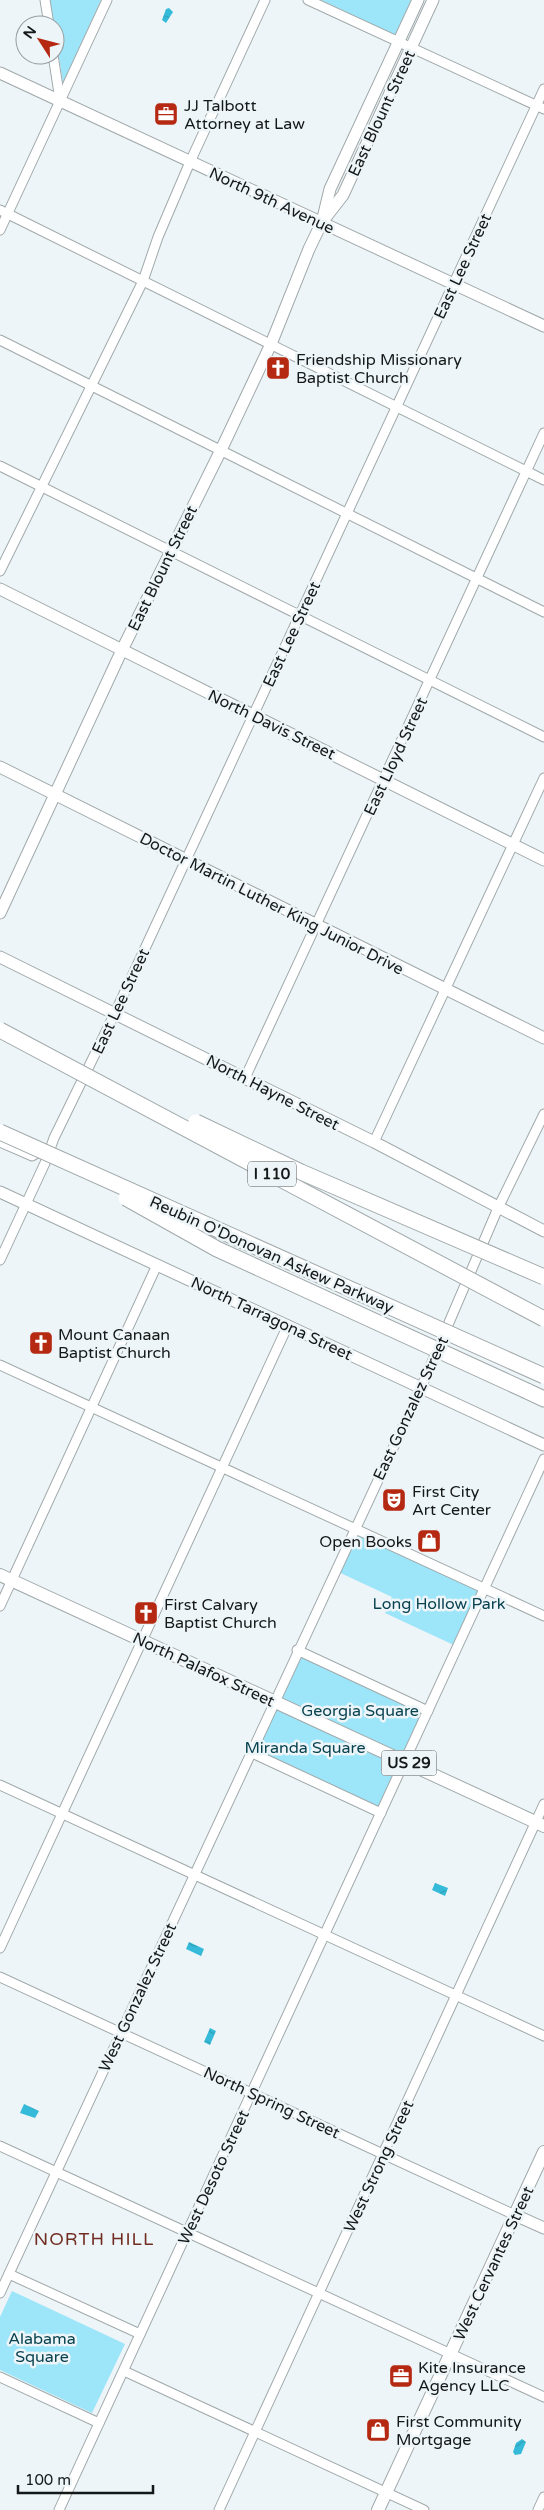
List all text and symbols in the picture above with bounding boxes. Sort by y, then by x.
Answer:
north arrow [15,15,65,65]
text: N [20,23,40,42]
street label: East Blount Street [344,47,420,180]
place label: JJ Talbott Attorney at Law [184,96,305,134]
office icon: JJ Talbott Attorney at Law [153,101,179,127]
street label: North 9th Avenue [206,163,337,239]
street label: East Lee Street [430,210,496,322]
place label: Friendship Missionary Baptist Church [296,350,462,388]
church icon: Friendship Missionary Baptist Church [265,355,291,381]
street label: East Blount Street [124,503,202,634]
street label: East Lee Street [259,578,325,690]
street label: North Davis Street [205,685,339,764]
street label: East Lloyd Street [360,694,432,819]
street label: Doctor Martin Luther King Junior Drive [136,828,407,979]
street label: East Lee Street [88,945,154,1057]
street label: North Hayne Street [203,1051,342,1135]
road number: I 110 [248,1162,296,1186]
street label: Reubin O'Donovan Askew Parkway [146,1192,397,1318]
street label: North Tarragona Street [188,1273,355,1365]
place label: Mount Canaan Baptist Church [58,1325,171,1363]
church icon: Mount Canaan Baptist Church [28,1330,54,1356]
street label: East Gonzalez Street [369,1333,453,1484]
place label: First City Art Center [412,1482,492,1520]
theatre icon: First City Art Center [381,1487,407,1513]
shop icon: Open Books [416,1528,442,1554]
place label: Open Books [319,1532,412,1552]
park label: Long Hollow Park [372,1594,506,1614]
place label: First Calvary Baptist Church [164,1595,277,1633]
church icon: First Calvary Baptist Church [133,1600,159,1626]
street label: North Palafox Street [129,1628,278,1712]
park label: Georgia Square [301,1701,419,1721]
park label: Miranda Square [244,1738,366,1758]
road number: US 29 [382,1750,436,1776]
street label: West Gonzalez Street [95,1920,181,2075]
street label: North Spring Street [200,2063,343,2143]
street label: West Strong Street [340,2097,418,2236]
street label: West Desoto Street [174,2107,254,2248]
street label: West Cervantes Street [449,2183,538,2344]
district label: NORTH HILL [34,2228,154,2250]
park label: Alabama Square [8,2329,76,2367]
place label: Kite Insurance Agency LLC [418,2358,526,2396]
office icon: Kite Insurance Agency LLC [388,2363,414,2389]
place label: First Community Mortgage [396,2412,522,2450]
shop icon: First Community Mortgage [365,2417,391,2443]
scale bar [18,2462,152,2494]
text: 100 m [25,2471,71,2489]

